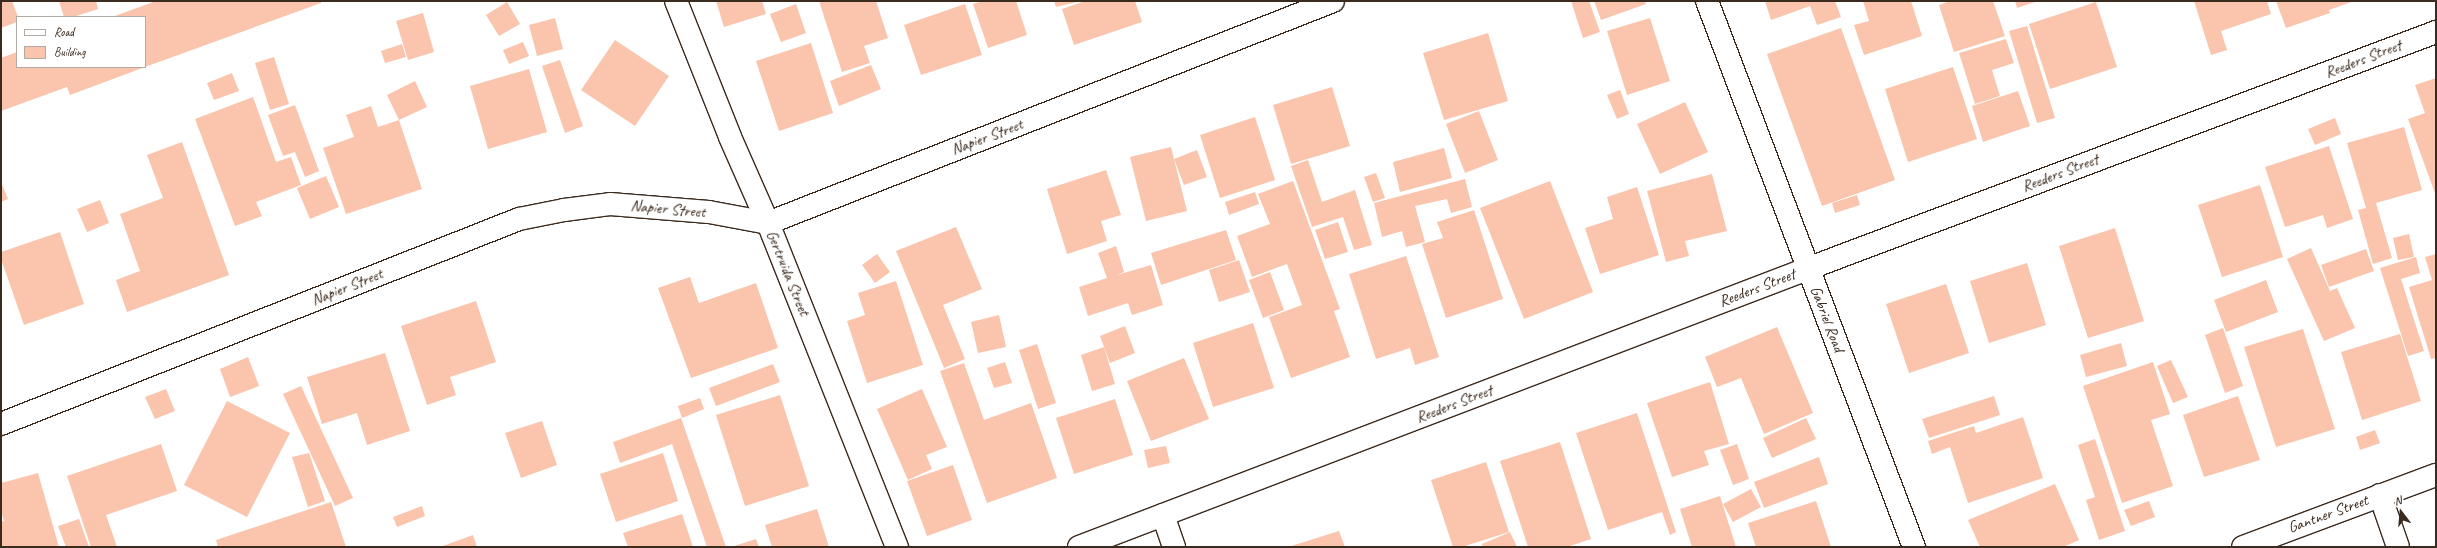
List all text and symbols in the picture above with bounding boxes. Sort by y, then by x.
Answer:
legend [16,16,146,68]
text: Road [54,24,74,40]
street label: Reeders Street [2322,36,2404,82]
text: Building [54,44,86,60]
street label: Napier Street [948,115,1026,159]
street label: Reeders Street [2019,150,2101,196]
street label: Napier Street [630,196,706,222]
street label: Gertruida Street [762,227,814,319]
street label: Napier Street [308,264,386,310]
street label: Reeders Street [1716,265,1798,311]
street label: Gabriel Road [1806,283,1848,355]
street label: Reeders Street [1413,381,1495,427]
street label: Gantner Street [2285,491,2371,537]
north arrow [2381,492,2421,532]
text: N [2392,493,2403,508]

